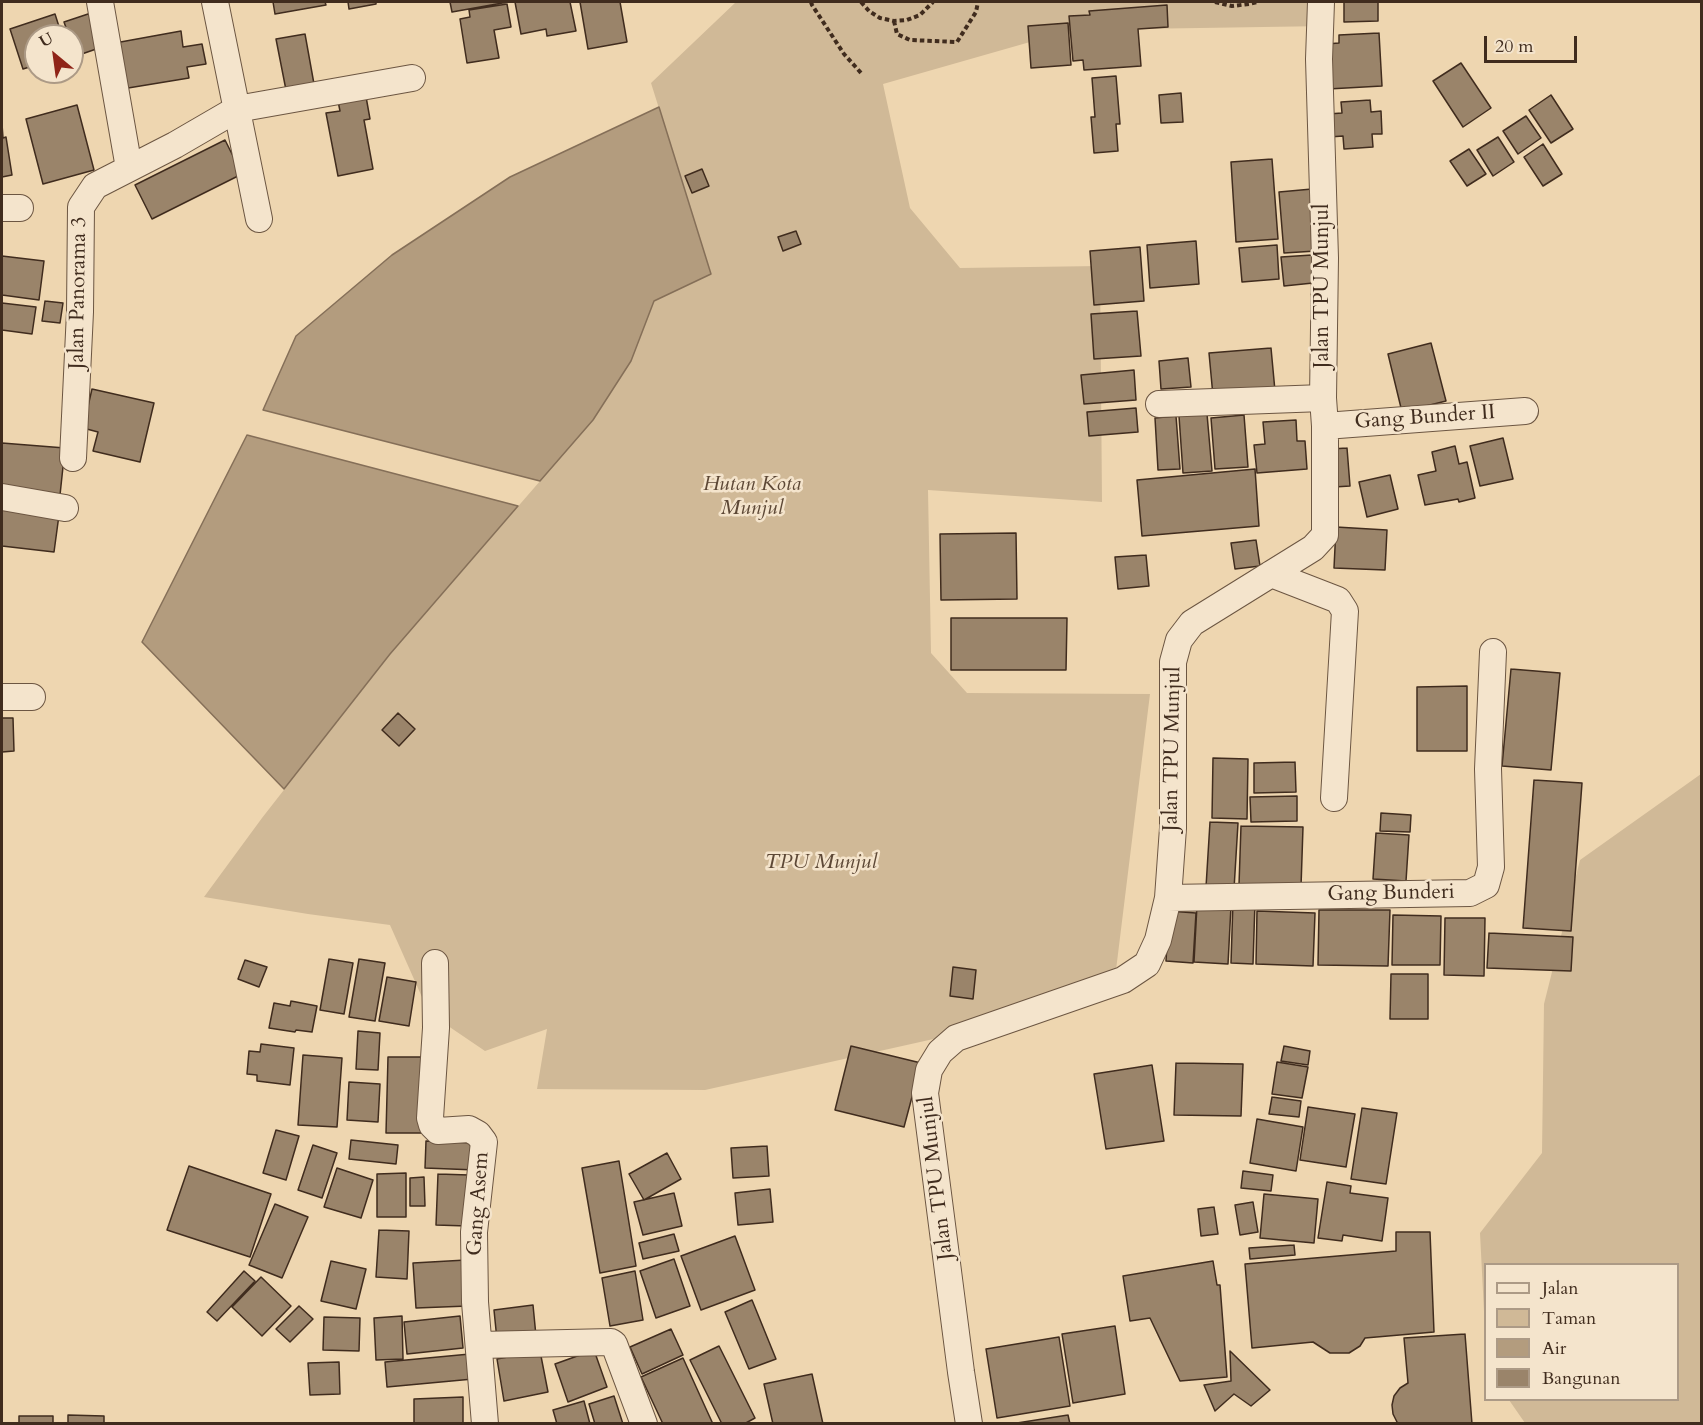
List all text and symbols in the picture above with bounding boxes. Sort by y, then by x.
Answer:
north arrow [24,24,84,84]
scale bar [1487,24,1580,62]
text: U [35,27,57,53]
text: 20 m [1495,34,1534,59]
street label: Jalan TPU Munjul [1310,204,1336,368]
street label: Jalan Panorama 3 [65,216,93,370]
street label: Gang Bunder II [1354,401,1496,435]
park label: Hutan Kota Munjul [703,472,801,522]
street label: Jalan TPU Munjul [1159,666,1187,832]
park label: TPU Munjul [765,850,877,876]
street label: Gang Bunderi [1327,880,1455,908]
street label: Jalan TPU Munjul [914,1095,960,1261]
street label: Gang Asem [463,1151,495,1257]
legend [1484,1263,1679,1401]
text: Jalan [1542,1276,1578,1301]
text: Taman [1542,1306,1596,1331]
text: Air [1542,1336,1566,1361]
text: Bangunan [1542,1366,1620,1391]

